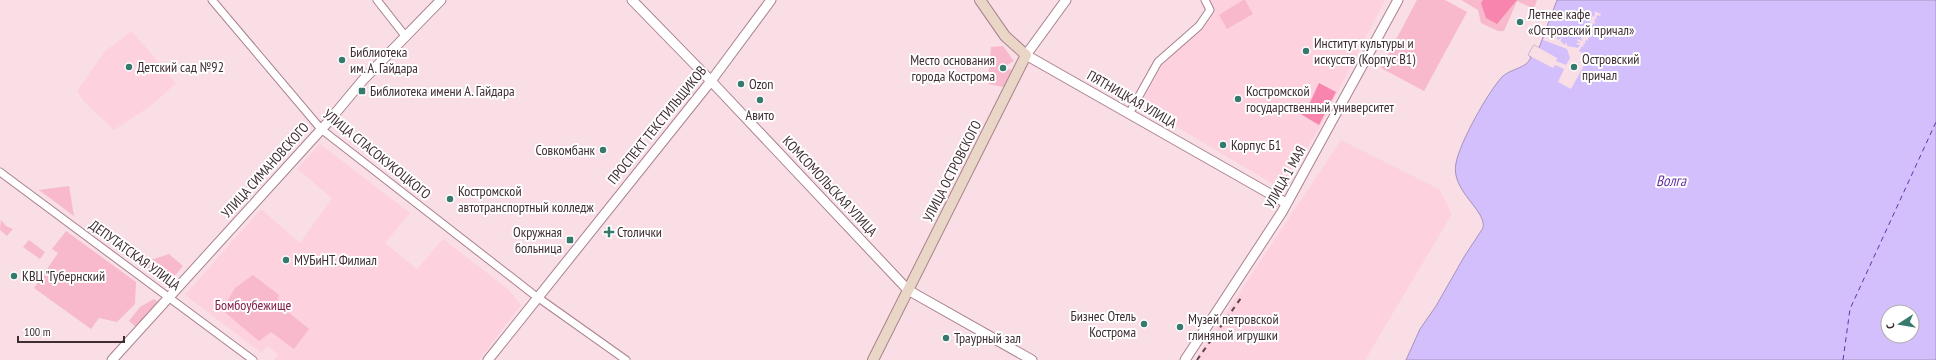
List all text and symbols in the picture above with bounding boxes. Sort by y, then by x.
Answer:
place label: Летнее кафе «Островский причал» [1527,5,1634,39]
marker: Летнее кафе «Островский причал» [1515,17,1525,27]
place label: Институт культуры и искусств (Корпус В1) [1314,34,1416,68]
place label: Библиотека им. А. Гайдара [350,43,418,77]
marker: Институт культуры и искусств (Корпус В1) [1301,46,1311,56]
place label: Островский причал [1582,50,1639,84]
place label: Место основания города Кострома [910,51,995,85]
marker: Библиотека им. А. Гайдара [337,55,347,65]
place label: Детский сад №92 [137,58,224,76]
marker: Детский сад №92 [124,62,134,72]
street label: ПРОСПЕКТ ТЕКСТИЛЬЩИКОВ [604,62,710,188]
marker: Островский причал [1569,62,1579,72]
marker: Место основания города Кострома [998,63,1008,73]
street label: ПЯТНИЦКАЯ УЛИЦА [1084,66,1180,132]
place label: Ozon [749,75,774,93]
marker: Ozon [736,79,746,89]
place label: Библиотека имени А. Гайдара [370,82,515,100]
place label: Костромской государственный университет [1246,82,1394,116]
marker: Библиотека имени А. Гайдара [357,86,367,96]
marker: Костромской государственный университет [1233,94,1243,104]
marker: Авито [755,95,765,105]
street label: УЛИЦА СПАСОКУКОЦКОГО [319,105,435,203]
place label: Авито [746,106,774,124]
street label: УЛИЦА ОСТРОВСКОГО [919,117,985,225]
street label: УЛИЦА СИМАНОВСКОГО [217,118,313,221]
street label: КОМСОМОЛЬСКАЯ УЛИЦА [779,132,882,240]
place label: Корпус Б1 [1231,136,1281,154]
marker: Корпус Б1 [1218,140,1228,150]
place label: Совкомбанк [535,141,596,159]
street label: УЛИЦА 1 МАЯ [1260,142,1310,212]
marker: Совкомбанк [598,145,608,155]
water label: Волга [1656,171,1687,190]
place label: Костромской автотранспортный колледж [458,182,594,216]
marker: Костромской автотранспортный колледж [445,194,455,204]
street label: ДЕПУТАТСКАЯ УЛИЦА [86,216,184,294]
place label: Окружная больница [513,223,562,257]
place label: Столички [617,223,662,241]
marker: Столички [604,227,614,237]
marker: Окружная больница [565,235,575,245]
place label: МУБиНТ. Филиал [294,251,377,269]
marker: МУБиНТ. Филиал [281,255,291,265]
place label: КВЦ "Губернский [22,267,105,285]
marker: КВЦ "Губернский [9,271,19,281]
park label: Бомбоубежище [215,296,291,314]
north arrow [1880,304,1920,344]
place label: Бизнес Отель Кострома [1070,307,1136,341]
place label: Музей петровской глиняной игрушки [1188,310,1279,344]
scale bar [18,318,124,344]
marker: Бизнес Отель Кострома [1139,319,1149,329]
marker: Музей петровской глиняной игрушки [1175,322,1185,332]
text: С [1883,322,1898,330]
text: 100 m [24,324,51,339]
place label: Траурный зал [954,329,1021,347]
marker: Траурный зал [941,333,951,343]

